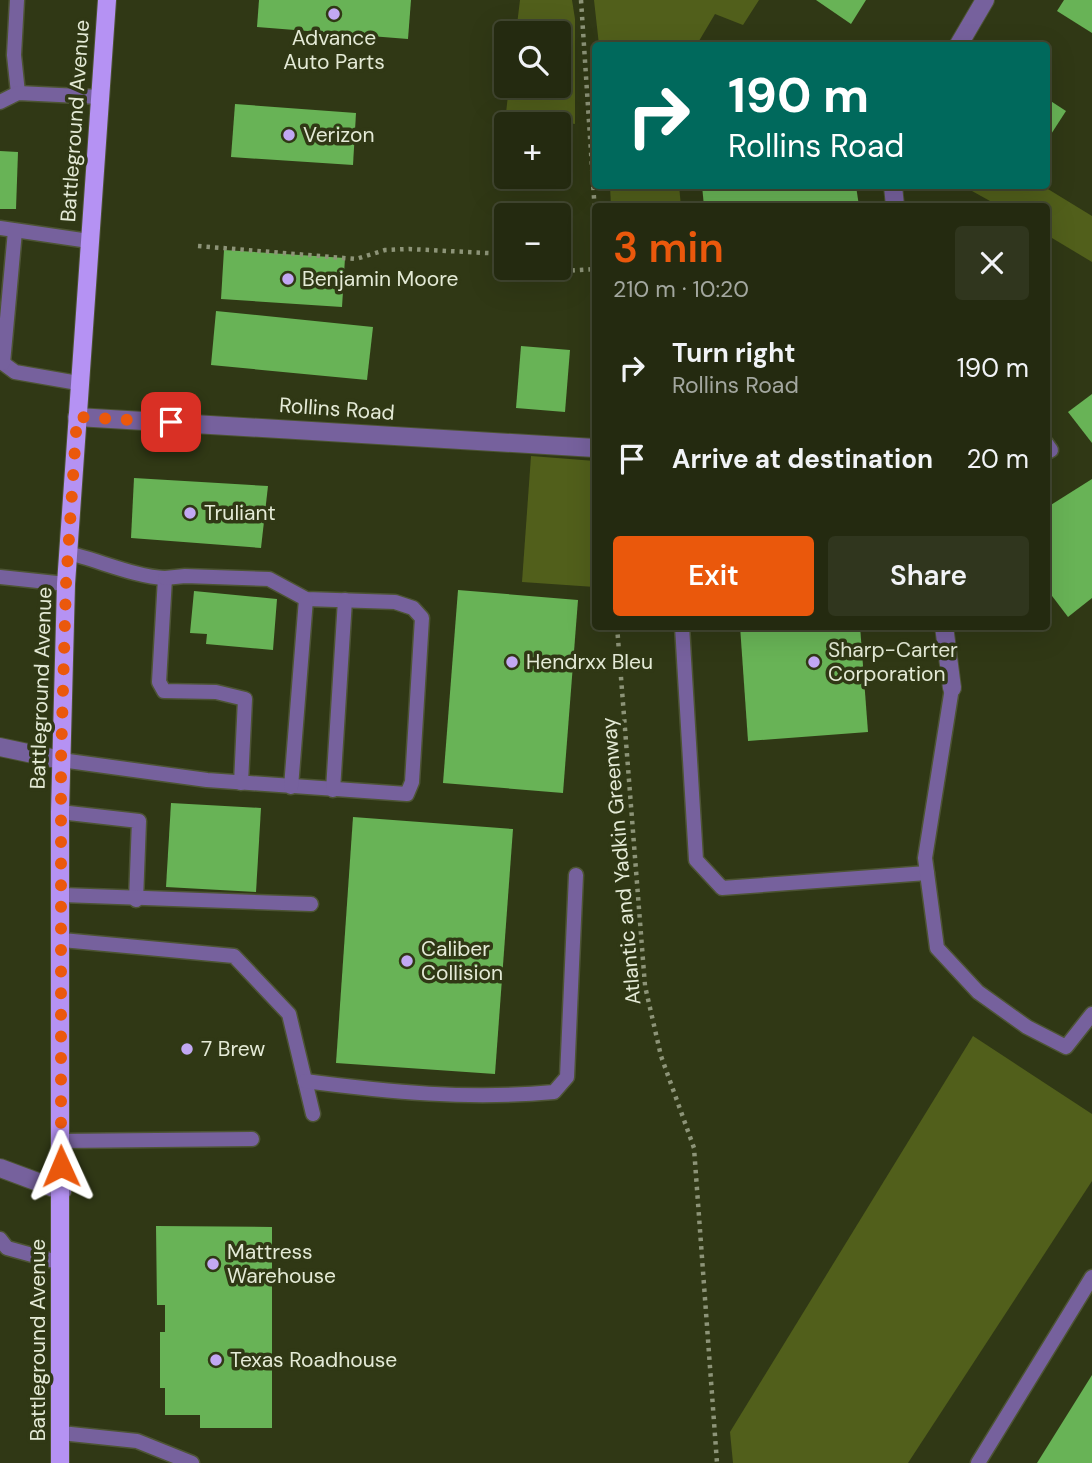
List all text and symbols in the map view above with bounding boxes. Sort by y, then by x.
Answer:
marker: Advance Auto Parts [326,6,342,22]
street label: Battleground Avenue [54,19,96,223]
map controls [494,21,571,280]
button: search [494,21,571,98]
place label: Advance Auto Parts [283,24,385,76]
text: 190 m [728,63,869,127]
icon: right [613,70,704,161]
button: + [494,112,571,189]
place label: Verizon [303,121,375,149]
text: Rollins Road [728,125,904,167]
marker: Verizon [281,127,297,143]
button: − [494,203,571,280]
text: 3 min [613,220,724,275]
button: close [955,226,1029,300]
place label: Benjamin Moore [302,265,459,293]
marker: Benjamin Moore [280,271,296,287]
text: 210 m · 10:20 [613,274,749,304]
text: Turn right [672,336,796,370]
icon: right [613,349,651,387]
text: 190 m [957,351,1029,385]
text: Rollins Road [672,370,799,400]
street label: Rollins Road [278,391,396,427]
pin [141,392,201,452]
icon: arrive [152,403,190,441]
icon: arrive [613,440,651,478]
text: Arrive at destination [672,442,933,476]
text: 20 m [966,442,1029,476]
place label: Truliant [204,499,276,527]
marker: Truliant [182,505,198,521]
button: Exit [613,536,814,616]
button: Share [828,536,1029,616]
street label: Battleground Avenue [23,586,59,790]
place label: Sharp-Carter Corporation [828,636,958,688]
place label: Hendrxx Bleu [526,648,653,676]
marker: Hendrxx Bleu [504,654,520,670]
marker: Sharp-Carter Corporation [806,654,822,670]
street label: Atlantic and Yadkin Greenway [594,716,648,1006]
place label: Caliber Collision [421,935,503,987]
marker: Caliber Collision [399,953,415,969]
place label: 7 Brew [201,1035,265,1063]
marker: 7 Brew [179,1041,195,1057]
position arrow [24,1129,98,1203]
place label: Mattress Warehouse [227,1238,336,1290]
street label: Battleground Avenue [24,1239,52,1441]
marker: Mattress Warehouse [205,1256,221,1272]
place label: Texas Roadhouse [230,1346,397,1374]
marker: Texas Roadhouse [208,1352,224,1368]

